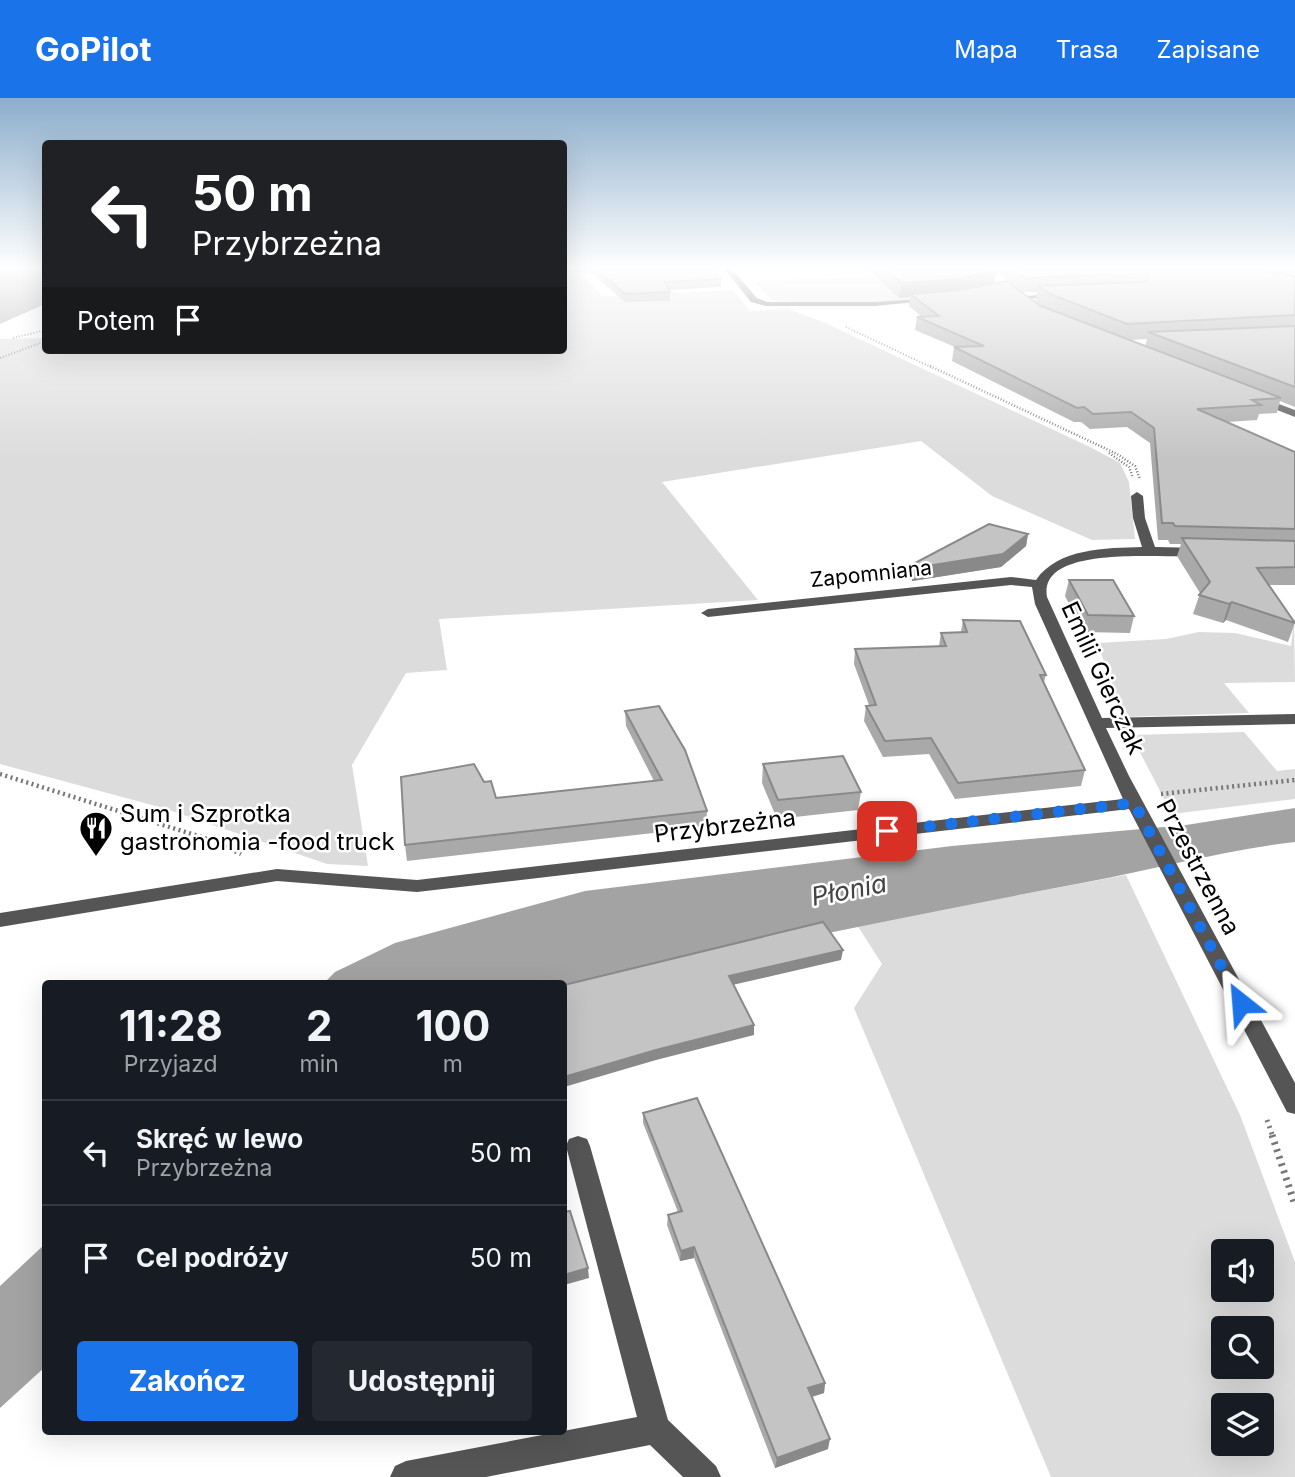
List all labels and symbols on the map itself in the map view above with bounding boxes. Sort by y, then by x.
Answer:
street label: Zapomniana [809,555,933,592]
street label: Emilii Gierczak [1055,597,1151,759]
street label: Przestrzenna [1151,794,1246,940]
place label: Sum i Szprotka gastronomia -food truck [120,799,395,856]
pin [857,801,917,861]
street label: Przybrzeżna [652,802,797,849]
restaurant icon: Sum i Szprotka gastronomia -food truck [77,809,115,858]
water label: Płonia [809,867,889,912]
position arrow [1204,966,1278,1040]

